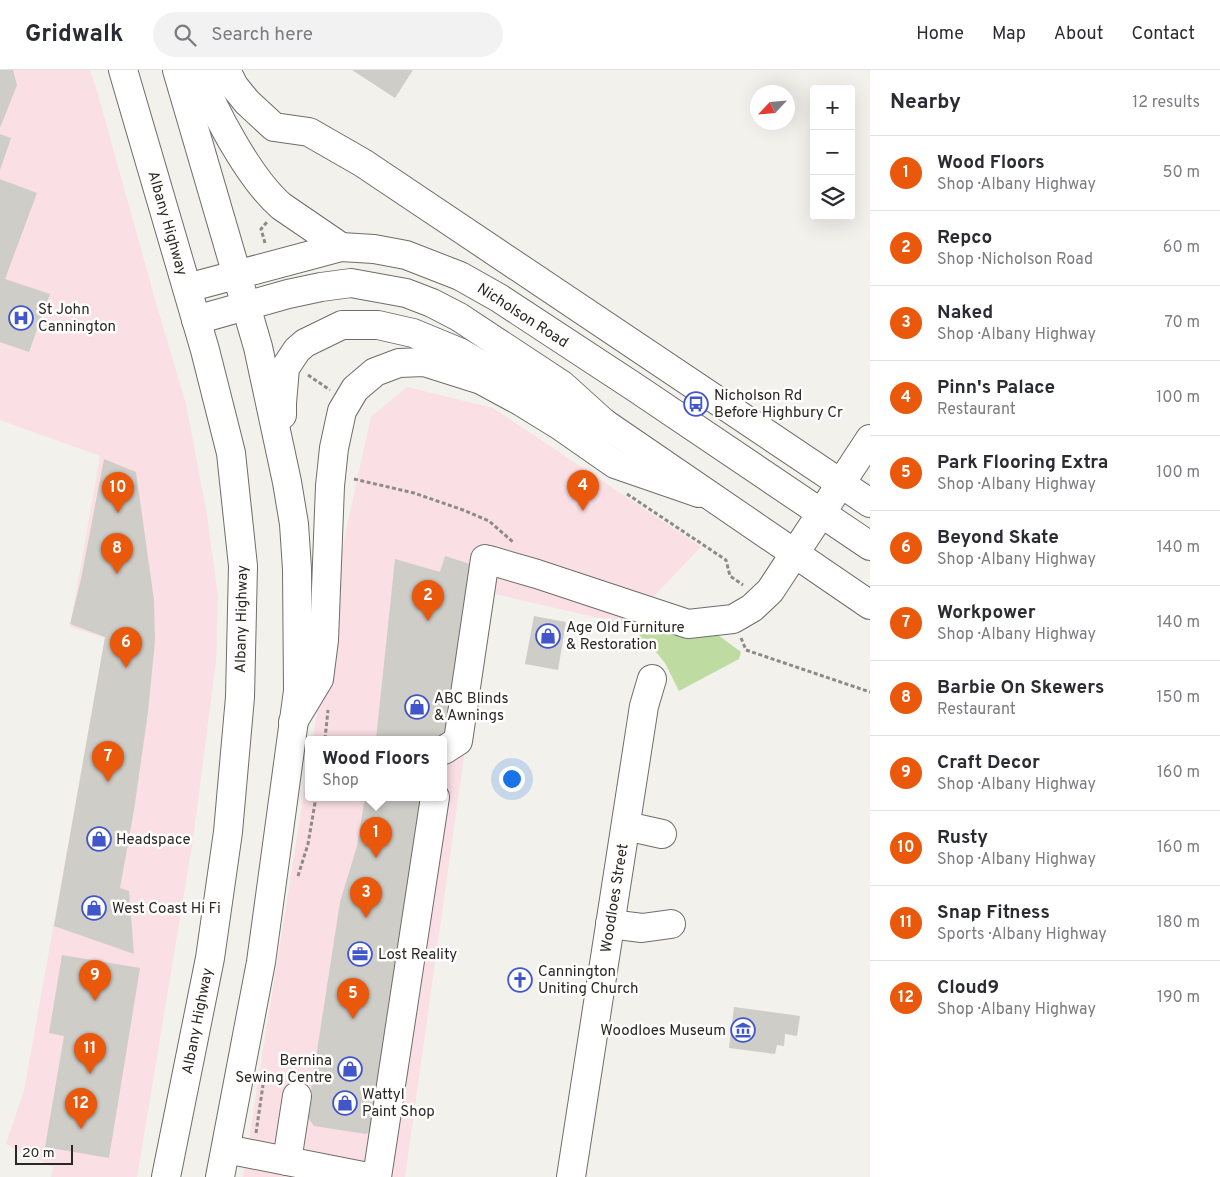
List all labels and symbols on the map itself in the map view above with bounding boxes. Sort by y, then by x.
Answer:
north arrow [750,85,795,130]
street label: Albany Highway [143,169,191,278]
street label: Nicholson Road [473,280,571,353]
place label: St John Cannington [38,301,116,337]
hospital icon: St John Cannington [8,305,34,331]
place label: Nicholson Rd Before Highbury Cr [714,387,843,423]
bus stop icon: Nicholson Rd Before Highbury Cr [683,391,709,417]
pin: 4 [567,470,599,511]
pin: 10 [102,472,134,513]
pin: 8 [101,533,133,574]
street label: Albany Highway [232,565,253,673]
pin: 2 [412,580,444,621]
place label: Age Old Furniture & Restoration [566,619,685,655]
shop icon: Age Old Furniture & Restoration [535,623,561,649]
pin: 6 [110,627,142,668]
place label: ABC Blinds & Awnings [434,690,509,726]
shop icon: ABC Blinds & Awnings [404,694,430,720]
pin: 7 [92,741,124,782]
your location [499,766,525,792]
pin: 1 [360,817,392,858]
shop icon: Headspace [86,826,112,852]
place label: Headspace [116,831,191,850]
street label: Woodloes Street [597,842,633,954]
pin: 3 [350,877,382,918]
shop icon: West Coast Hi Fi [81,895,107,921]
place label: West Coast Hi Fi [112,900,221,919]
office icon: Lost Reality [347,941,373,967]
place label: Lost Reality [378,946,457,965]
pin: 9 [79,960,111,1001]
place label: Cannington Uniting Church [538,963,639,999]
street label: Albany Highway [179,966,218,1076]
church icon: Cannington Uniting Church [507,967,533,993]
pin: 5 [337,978,369,1019]
museum icon: Woodloes Museum [730,1017,756,1043]
place label: Woodloes Museum [600,1022,726,1041]
pin: 11 [74,1033,106,1074]
place label: Bernina Sewing Centre [235,1052,332,1088]
shop icon: Bernina Sewing Centre [337,1056,363,1082]
place label: Wattyl Paint Shop [362,1086,435,1122]
pin: 12 [65,1088,97,1129]
shop icon: Wattyl Paint Shop [332,1090,358,1116]
scale bar [15,1142,72,1165]

